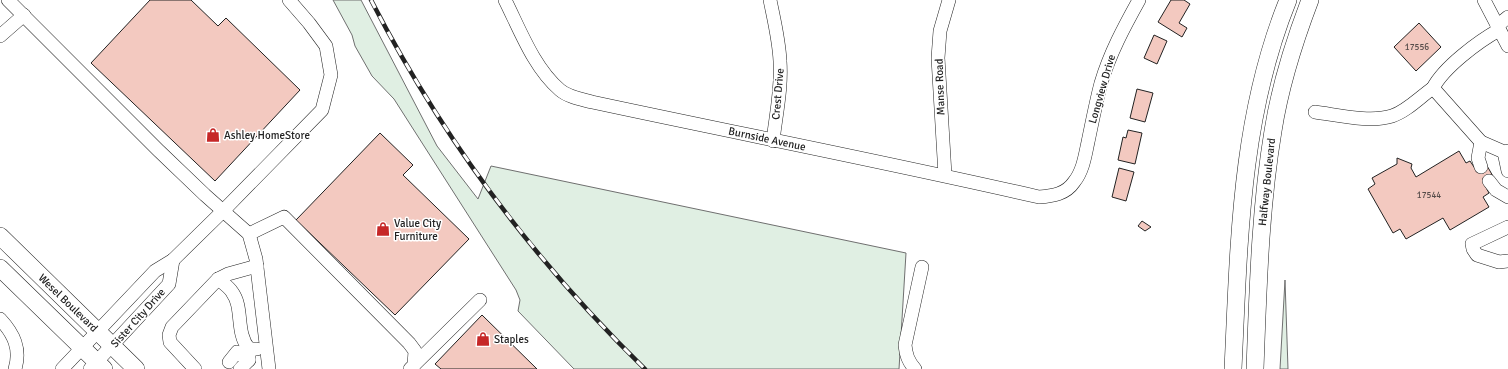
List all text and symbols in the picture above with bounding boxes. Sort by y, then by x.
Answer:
house number: 17556 [1405,42,1429,53]
street label: Longview Drive [1086,53,1118,125]
street label: Manse Road [933,58,947,116]
street label: Crest Drive [769,68,787,120]
street label: Burnside Avenue [727,124,807,154]
shop icon: Ashley HomeStore [205,127,221,143]
place label: Ashley HomeStore [224,129,310,142]
street label: Halfway Boulevard [1256,137,1278,227]
house number: 17544 [1417,190,1441,201]
place label: Value City Furniture [394,217,442,243]
shop icon: Value City Furniture [375,221,391,237]
street label: Wesel Boulevard [36,271,101,335]
street label: Sister City Drive [108,286,168,350]
shop icon: Staples [475,331,491,347]
place label: Staples [494,333,529,346]

